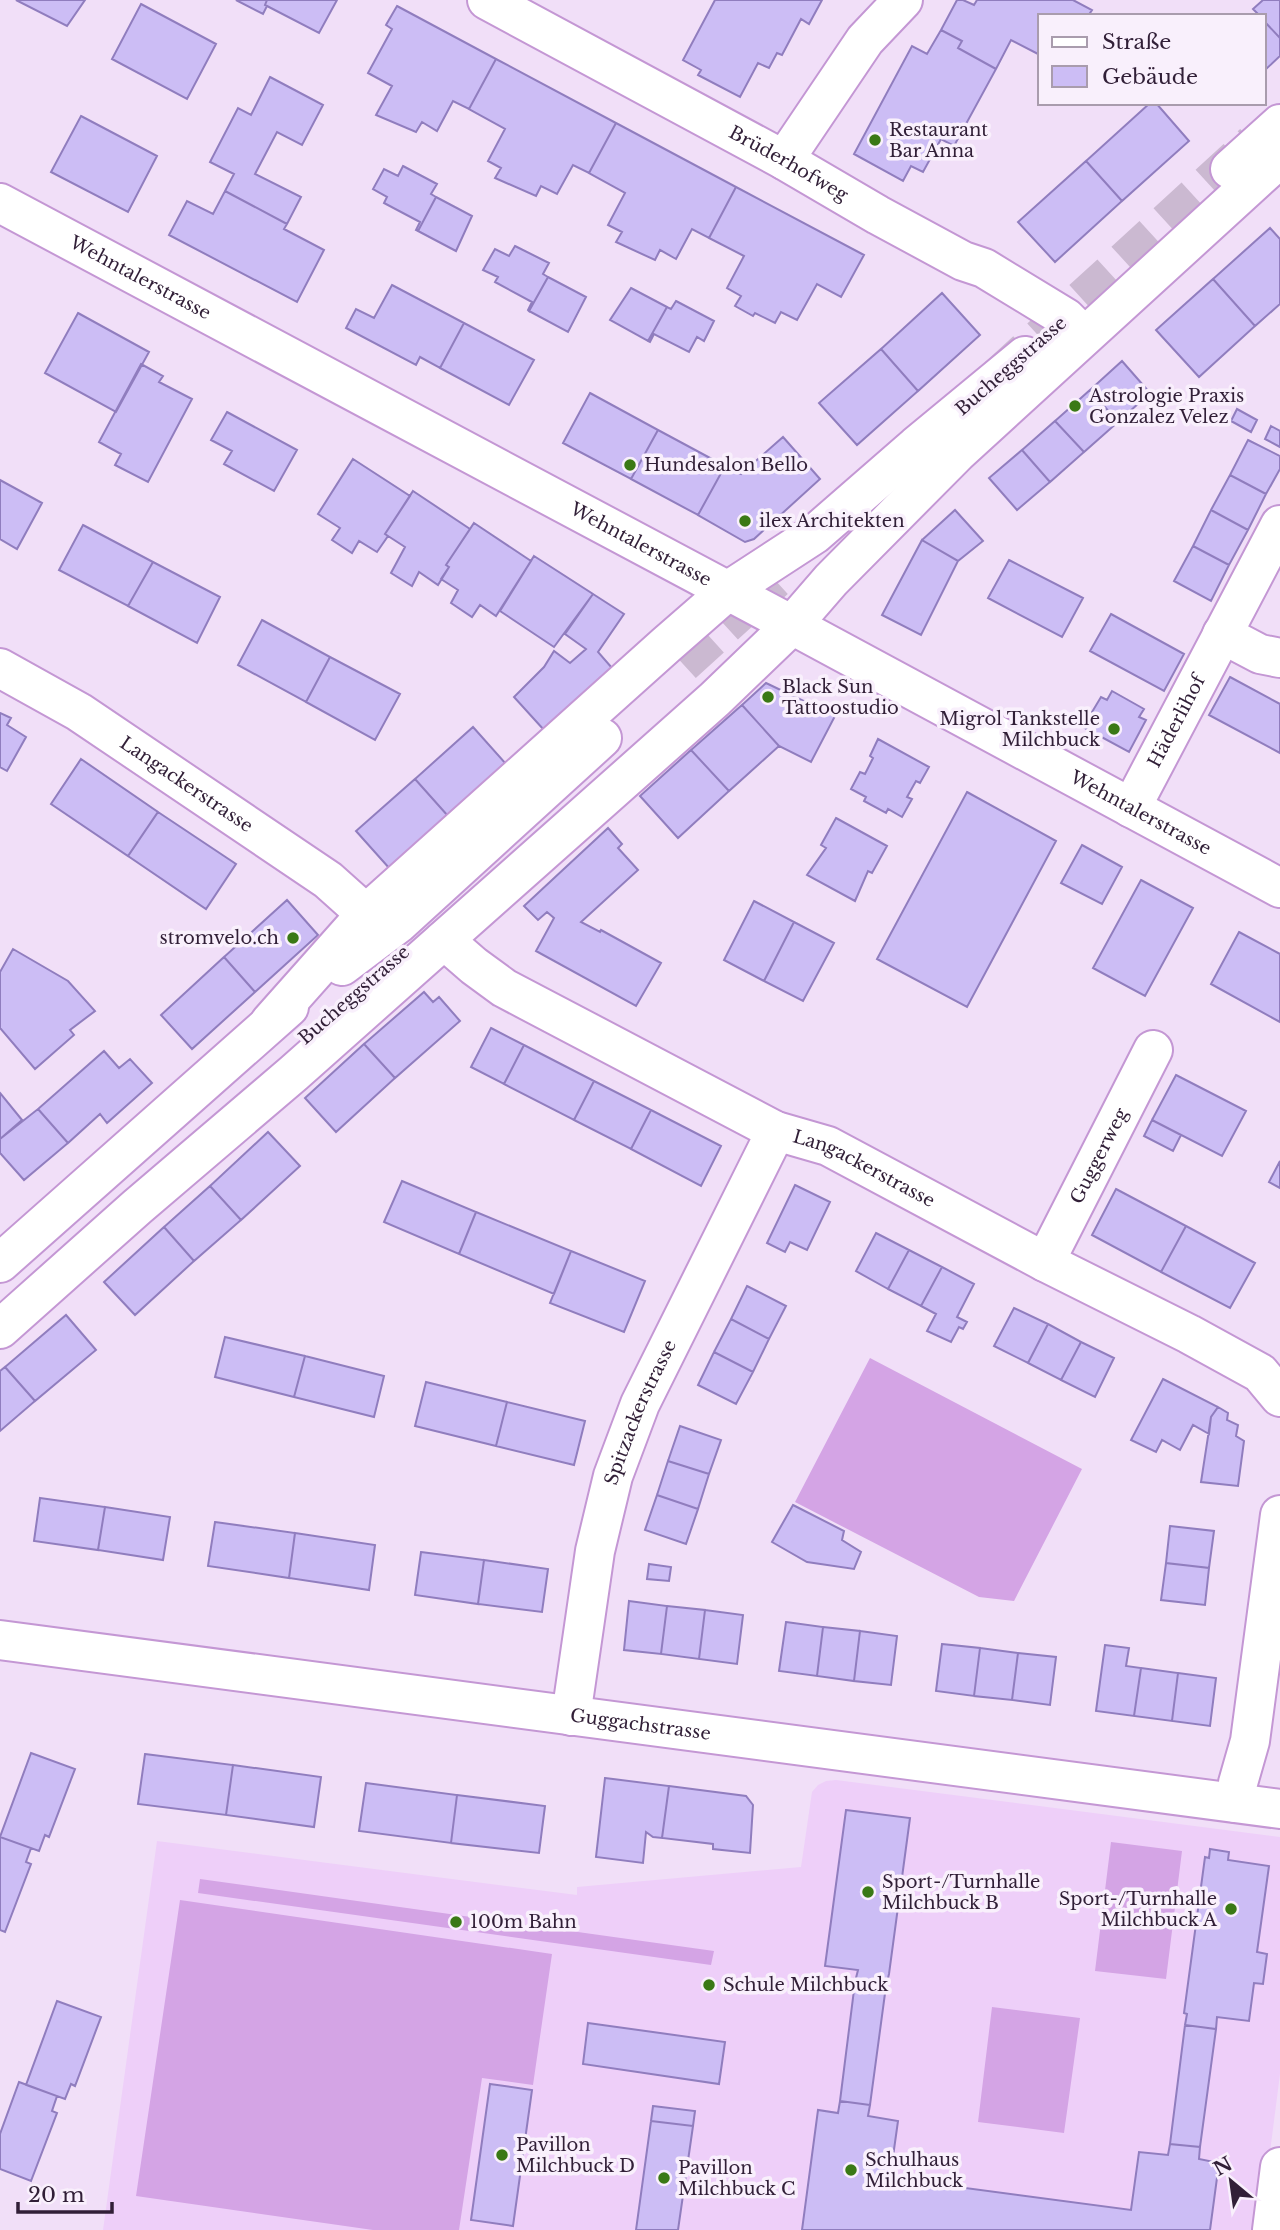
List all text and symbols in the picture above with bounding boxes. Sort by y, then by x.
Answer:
legend [1038,14,1266,105]
text: Straße [1102,29,1171,55]
text: Gebäude [1102,64,1198,90]
place label: Restaurant Bar Anna [889,119,988,162]
street label: Brüderhofweg [725,121,852,206]
marker: Restaurant Bar Anna [867,132,883,148]
street label: Wehntalerstrasse [65,231,215,324]
street label: Bucheggstrasse [951,312,1071,420]
place label: Astrologie Praxis Gonzalez Velez [1088,385,1244,428]
marker: Astrologie Praxis Gonzalez Velez [1067,398,1083,414]
place label: Hundesalon Bello [644,454,808,476]
marker: Hundesalon Bello [622,457,638,473]
street label: Wehntalerstrasse [565,497,715,591]
place label: ilex Architekten [759,510,905,532]
marker: ilex Architekten [737,513,753,529]
street label: Häderlihof [1143,669,1211,771]
place label: Black Sun Tattoostudio [782,676,899,719]
marker: Black Sun Tattoostudio [760,689,776,705]
place label: Migrol Tankstelle Milchbuck [939,708,1100,751]
marker: Migrol Tankstelle Milchbuck [1106,721,1122,737]
street label: Langackerstrasse [116,732,257,837]
street label: Wehntalerstrasse [1065,766,1215,860]
place label: stromvelo.ch [160,927,279,949]
marker: stromvelo.ch [285,930,301,946]
street label: Bucheggstrasse [294,941,414,1049]
street label: Guggerweg [1066,1104,1133,1207]
street label: Langackerstrasse [790,1125,939,1212]
street label: Spitzackerstrasse [600,1336,681,1487]
street label: Guggachstrasse [569,1704,712,1745]
place label: Sport-/Turnhalle Milchbuck B [882,1871,1040,1914]
marker: Sport-/Turnhalle Milchbuck B [860,1884,876,1900]
place label: Sport-/Turnhalle Milchbuck A [1059,1888,1218,1931]
marker: Sport-/Turnhalle Milchbuck A [1223,1901,1239,1917]
place label: 100m Bahn [470,1911,577,1933]
marker: 100m Bahn [448,1914,464,1930]
place label: Schule Milchbuck [723,1974,888,1996]
marker: Schule Milchbuck [701,1977,717,1993]
place label: Pavillon Milchbuck D [516,2134,635,2177]
north arrow [1196,2146,1266,2216]
marker: Pavillon Milchbuck D [494,2147,510,2163]
place label: Schulhaus Milchbuck [865,2149,963,2192]
text: N [1210,2152,1237,2181]
place label: Pavillon Milchbuck C [678,2157,796,2200]
marker: Schulhaus Milchbuck [843,2162,859,2178]
scale bar [18,2170,112,2214]
marker: Pavillon Milchbuck C [656,2170,672,2186]
text: 20 m [28,2182,85,2208]

